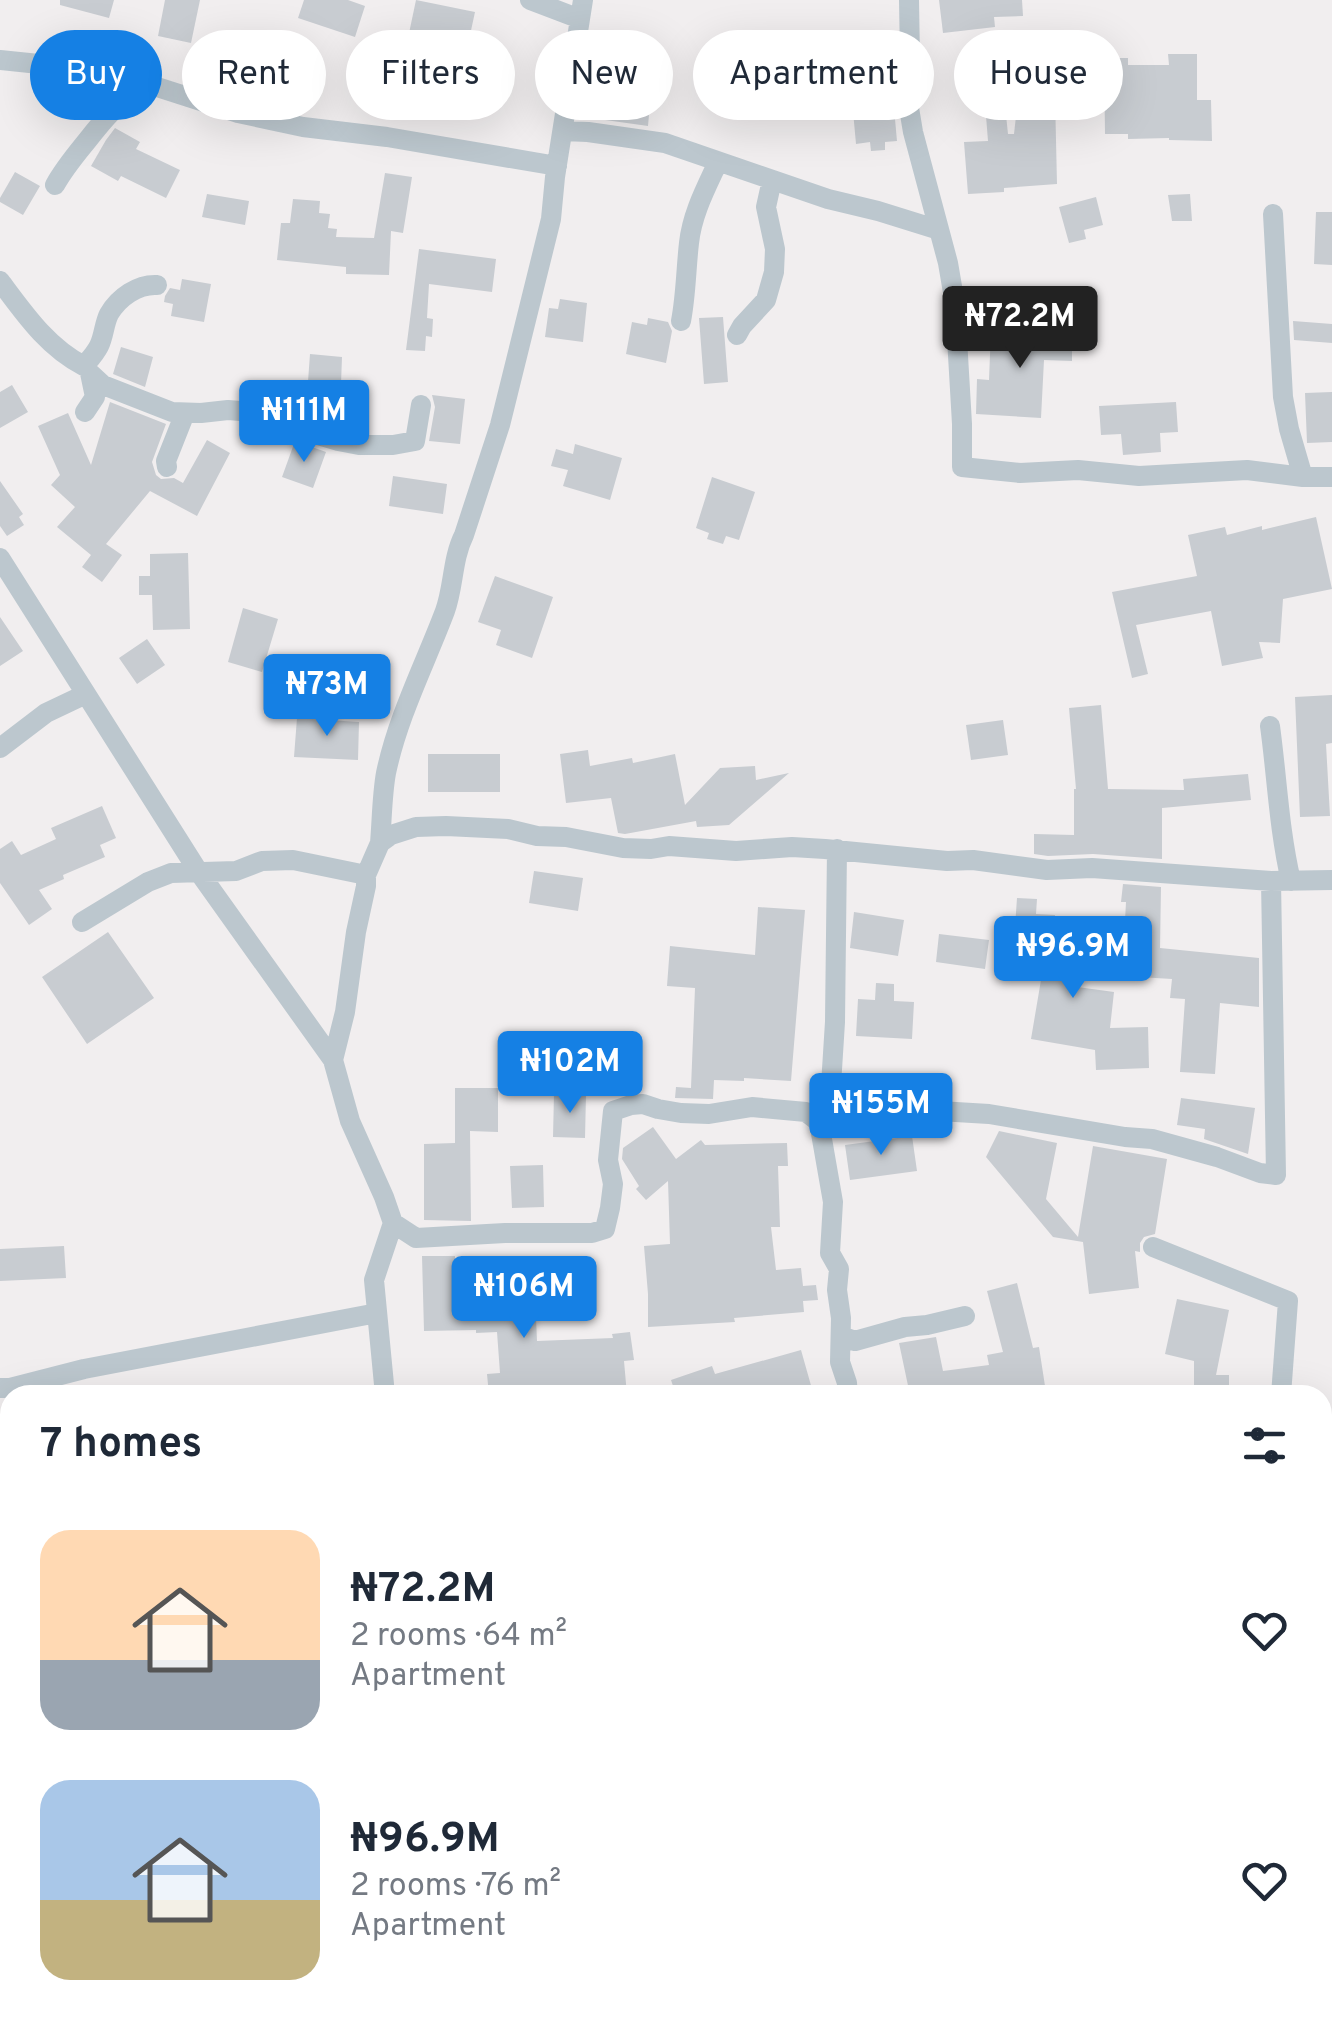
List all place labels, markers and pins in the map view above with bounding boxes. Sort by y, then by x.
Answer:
pin: ₦72.2M [939,286,1101,371]
pin: ₦111M [234,380,374,465]
pin: ₦73M [268,654,386,739]
pin: ₦96.9M [992,916,1154,1001]
pin: ₦102M [500,1031,640,1116]
pin: ₦155M [811,1073,951,1158]
pin: ₦106M [454,1256,594,1341]

